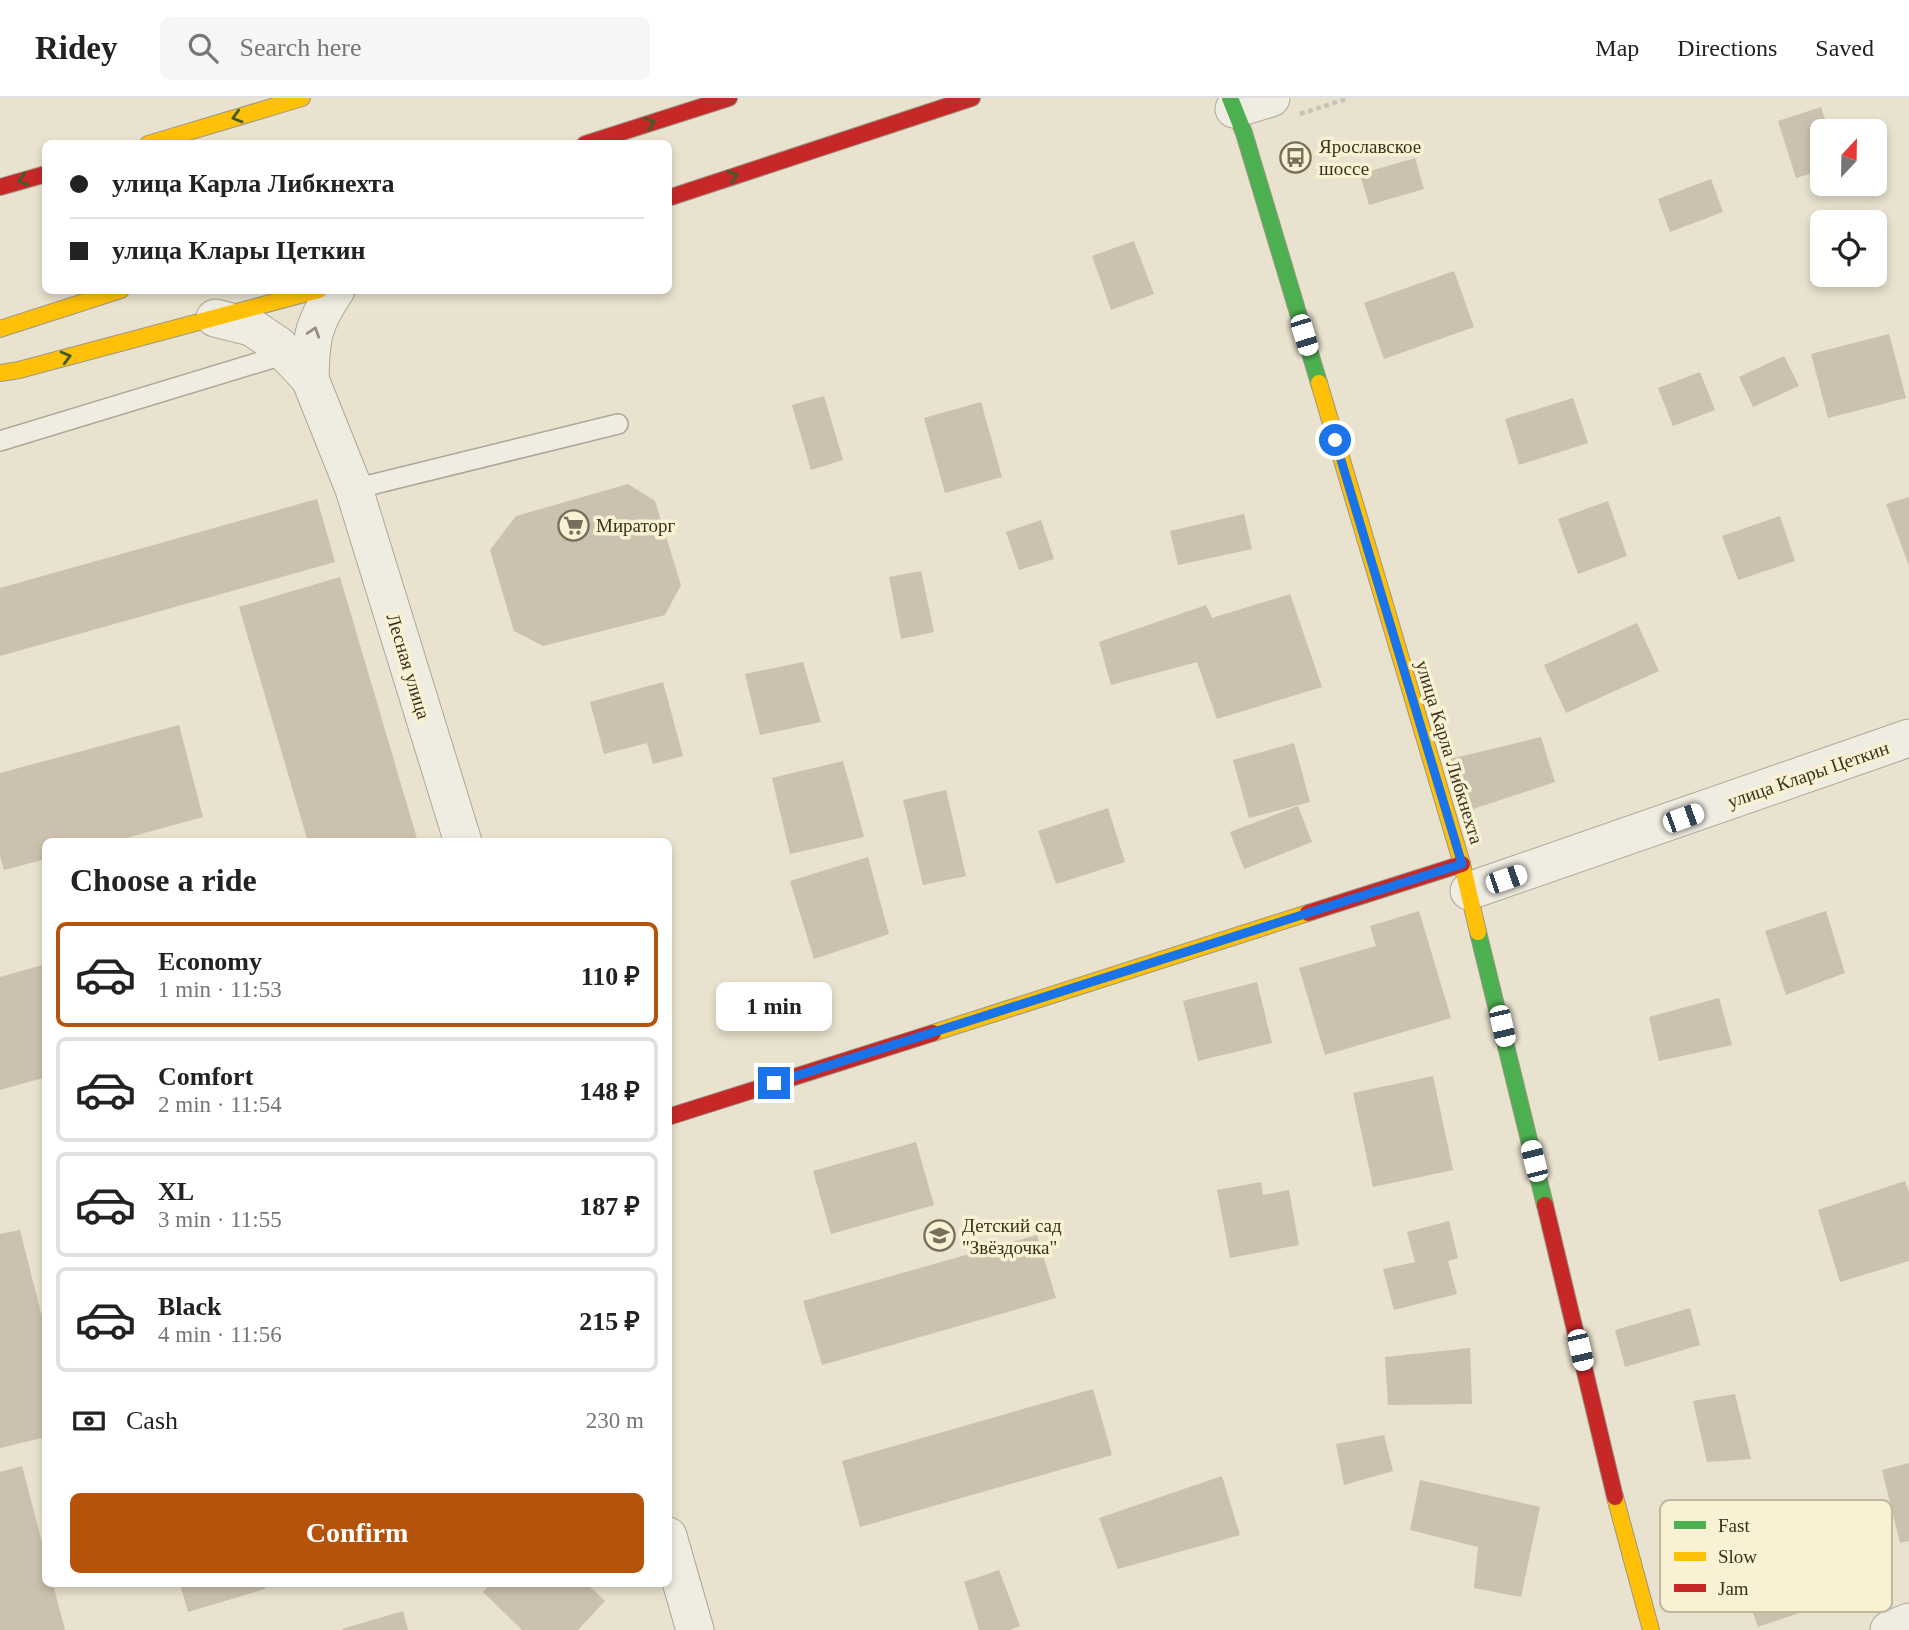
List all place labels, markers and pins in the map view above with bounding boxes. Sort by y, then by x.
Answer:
place label: Ярославское шоссе [1319,136,1421,179]
bus stop icon: Ярославское шоссе [1279,140,1313,174]
supermarket icon: Мираторг [556,508,590,542]
place label: Мираторг [596,515,676,536]
place label: Детский сад "Звёздочка" [962,1215,1062,1258]
school or university icon: Детский сад "Звёздочка" [922,1219,956,1253]

